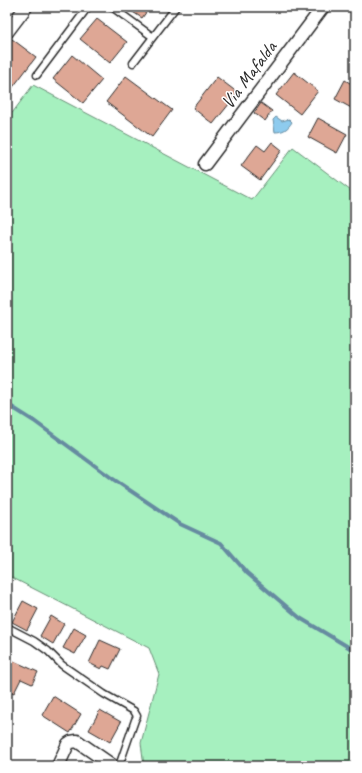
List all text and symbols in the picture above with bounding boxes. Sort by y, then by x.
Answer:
street label: Via Mafalda [216,35,283,114]

